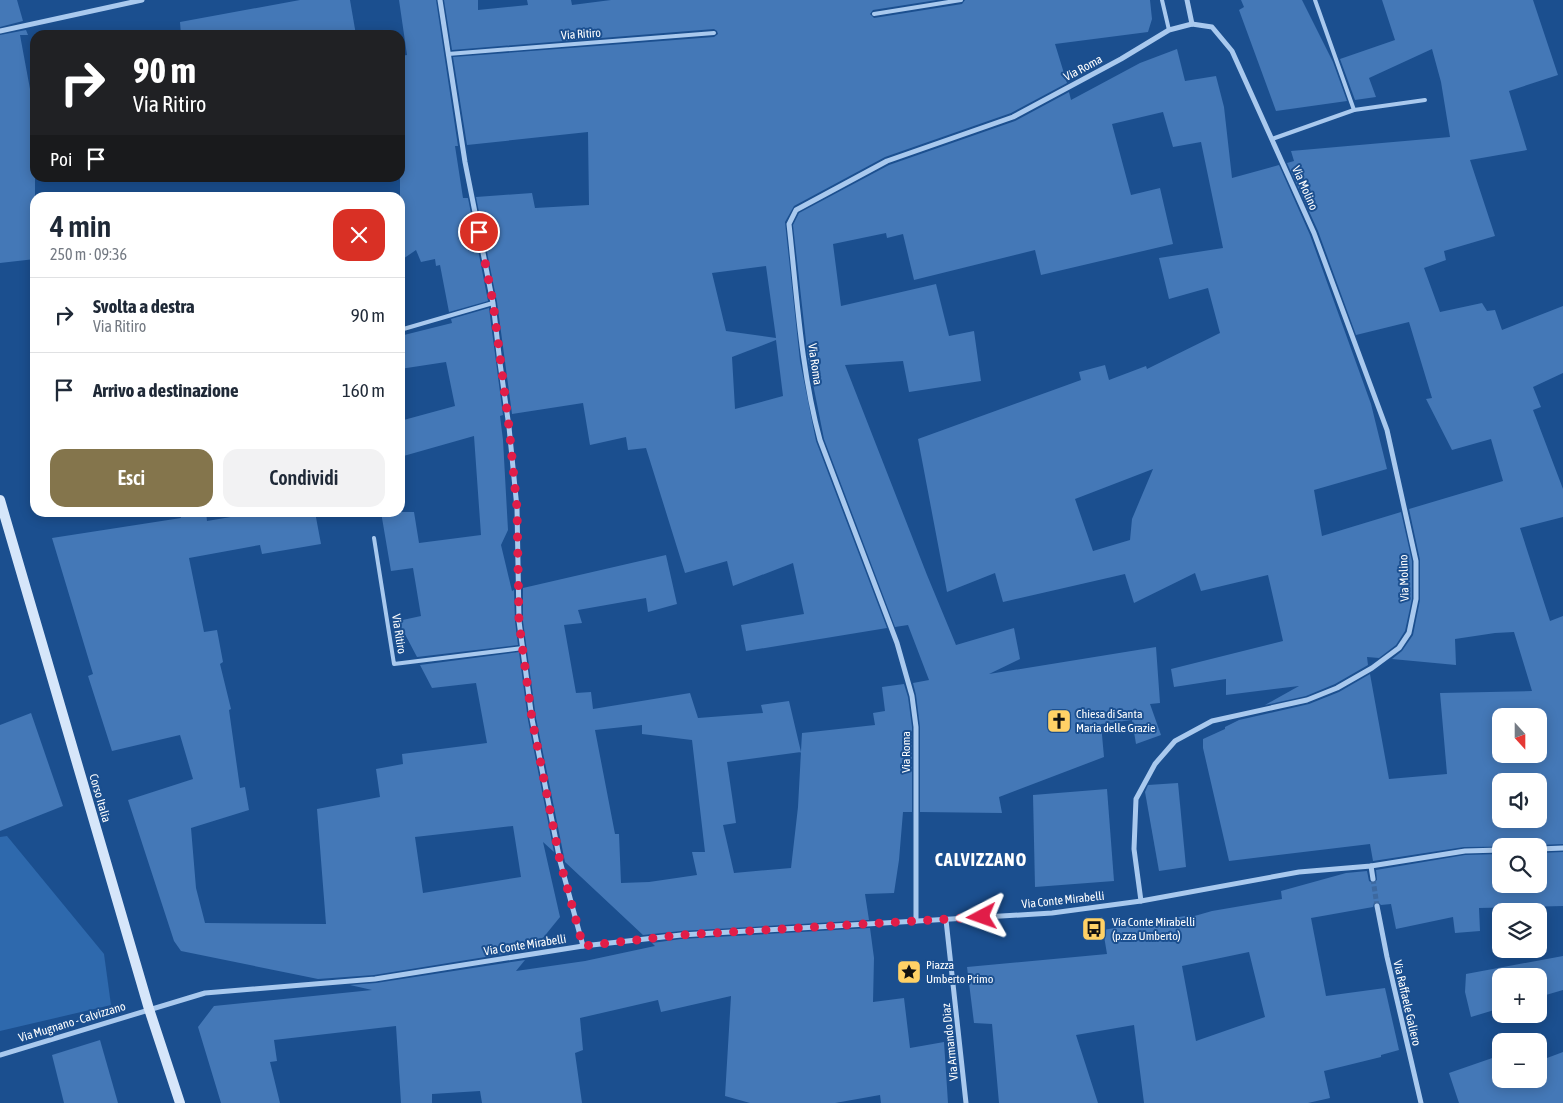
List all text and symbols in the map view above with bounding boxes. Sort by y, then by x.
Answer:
street label: Via Ritiro [561,26,602,42]
icon: right [50,50,115,115]
text: 90 m [133,50,196,90]
street label: Via Roma [1061,52,1105,84]
text: Via Ritiro [133,91,206,117]
icon: arrive [82,145,110,173]
text: Poi [50,148,72,170]
street label: Via Molino [1289,164,1321,213]
text: 4 min [50,209,111,243]
button: close [333,209,385,261]
pin [458,211,500,253]
icon: arrive [465,218,493,246]
text: 250 m · 09:36 [50,245,127,263]
text: Svolta a destra [93,295,195,317]
icon: right [50,301,78,329]
text: 90 m [351,304,385,326]
text: Via Ritiro [93,317,146,335]
street label: Via Roma [805,342,825,386]
icon: arrive [50,376,78,404]
text: Arrivo a destinazione [93,379,239,401]
text: 160 m [342,379,385,401]
button: Esci [50,449,213,507]
button: Condividi [223,449,385,507]
street label: Via Molino [1396,554,1412,602]
street label: Via Ritiro [389,613,409,655]
place label: Chiesa di Santa Maria delle Grazie [1076,707,1155,735]
church icon: Chiesa di Santa Maria delle Grazie [1046,708,1072,734]
north arrow [1492,708,1548,762]
map controls [1492,708,1547,1088]
street label: Via Roma [899,731,913,773]
street label: Corso Italia [86,772,114,824]
button: sound [1492,773,1547,828]
button: search [1492,838,1547,893]
district label: CALVIZZANO [935,849,1027,870]
street label: Via Conte Mirabelli [1021,889,1105,911]
position arrow [955,890,1007,942]
button: layers [1492,903,1547,958]
place label: Via Conte Mirabelli (p.zza Umberto) [1112,915,1195,943]
bus stop icon: Via Conte Mirabelli (p.zza Umberto) [1081,916,1107,942]
street label: Via Conte Mirabelli [483,932,567,958]
place label: Piazza Umberto Primo [926,958,994,986]
place icon: Piazza Umberto Primo [896,959,922,985]
street label: Via Raffaele Galiero [1390,959,1424,1048]
button: + [1492,968,1547,1023]
street label: Via Mugnano - Calvizzano [17,999,128,1045]
street label: Via Armando Diaz [939,1002,961,1081]
button: − [1492,1033,1547,1088]

